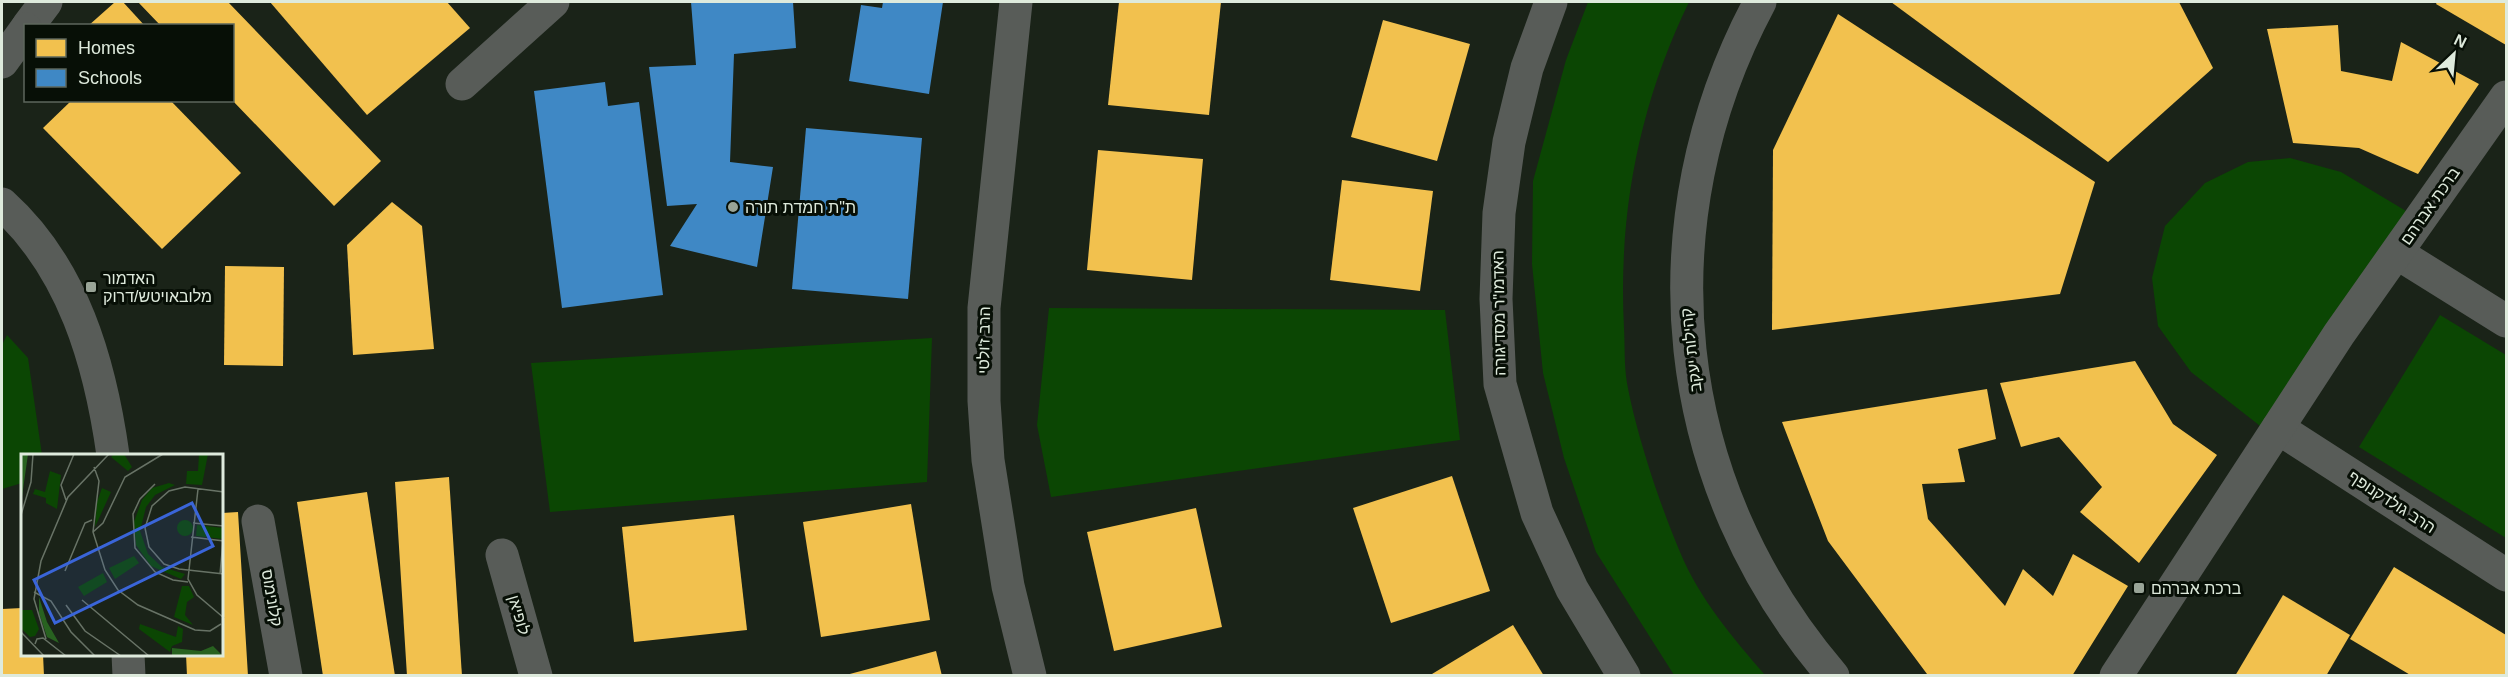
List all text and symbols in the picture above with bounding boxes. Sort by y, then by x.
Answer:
legend [24,24,234,102]
north arrow [2424,24,2484,84]
text: N [2451,31,2469,51]
text: Homes [78,38,135,58]
text: Schools [78,68,142,88]
street label: ברכת אברהם [2397,164,2463,248]
place label: ת"ת חמדת תורה [745,199,856,216]
marker: ת"ת חמדת תורה [726,200,740,214]
street label: האדמו"ר מסדיגורה [1489,250,1509,376]
place label: האדמור מלובאויטש/דרוק [103,270,212,305]
marker: האדמור מלובאויטש/דרוק [84,280,98,294]
street label: הרב ז'ולטי [975,306,993,374]
street label: קהילות יעקב [1677,307,1705,393]
inset map [21,454,224,656]
street label: הרב גולדקנופף [2345,468,2439,536]
street label: קלונימוס [259,568,285,628]
place label: ברכת אברהם [2151,580,2242,597]
marker: ברכת אברהם [2132,581,2146,595]
street label: לופיאן [505,593,533,637]

